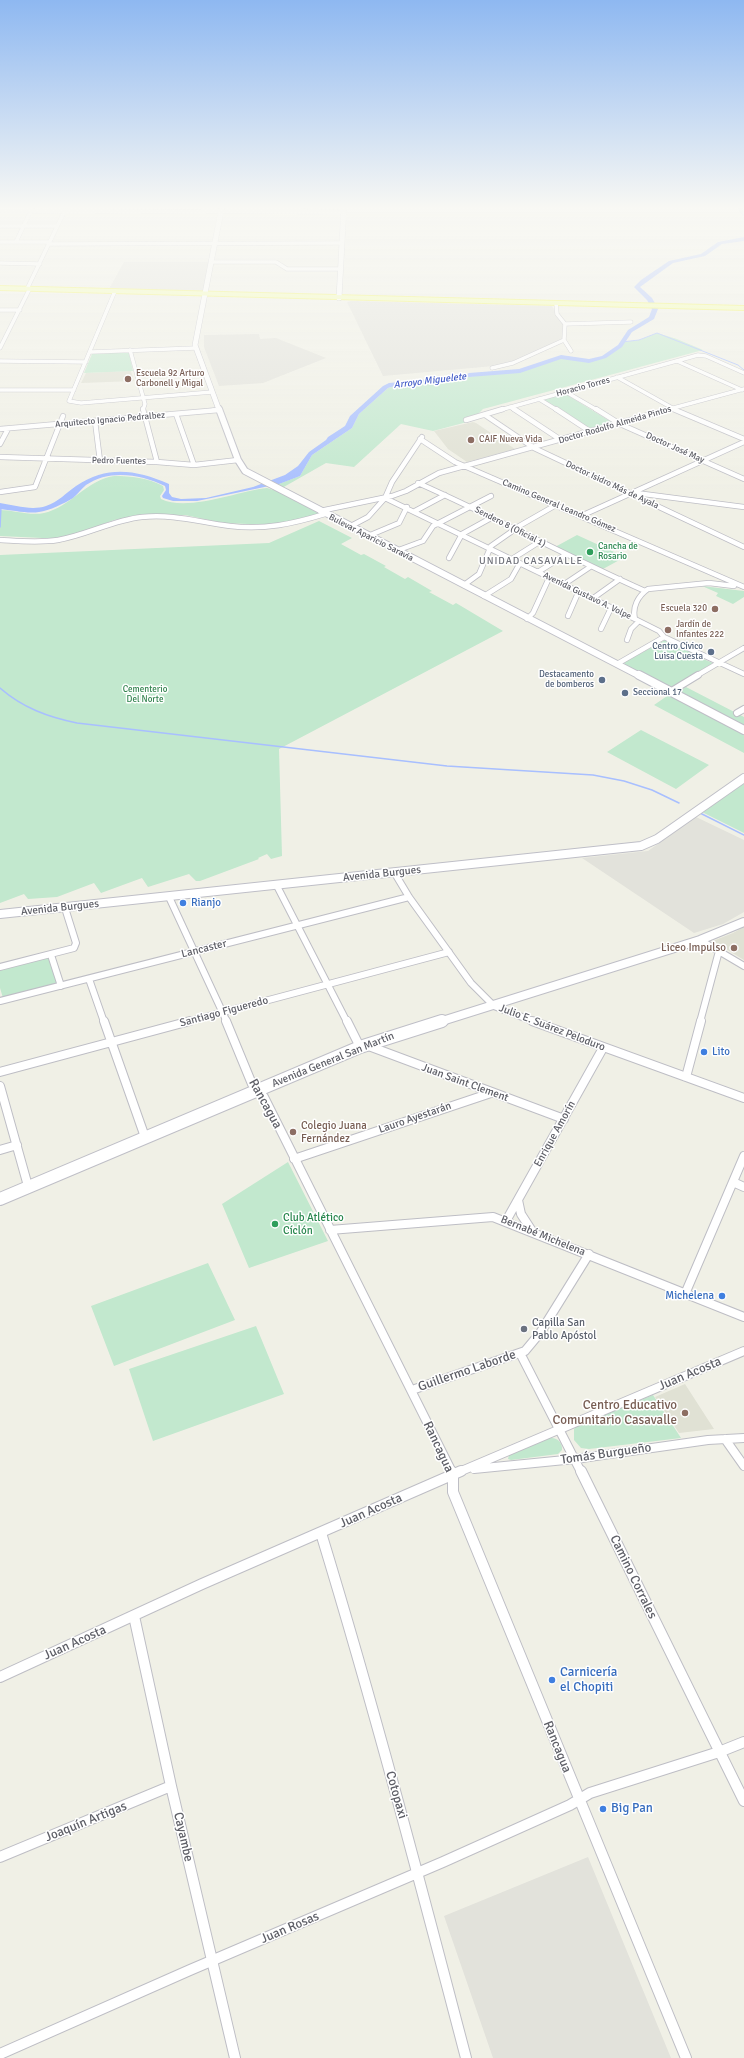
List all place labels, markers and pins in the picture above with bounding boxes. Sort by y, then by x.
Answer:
place label: Escuela 92 Arturo Carbonell y Migal [136,369,204,390]
marker: Escuela 92 Arturo Carbonell y Migal [123,374,133,384]
marker: CAIF Nueva Vida [466,435,476,445]
place label: CAIF Nueva Vida [479,435,542,445]
place label: Cancha de Rosario [598,542,638,563]
marker: Cancha de Rosario [585,547,595,557]
place label: Escuela 320 [661,604,707,614]
marker: Escuela 320 [710,604,720,614]
place label: Jardín de Infantes 222 [676,620,724,641]
marker: Jardín de Infantes 222 [663,625,673,635]
place label: Centro Cívico Luisa Cuesta [652,642,703,663]
marker: Centro Cívico Luisa Cuesta [706,647,716,657]
place label: Destacamento de bomberos [539,670,594,691]
marker: Destacamento de bomberos [597,675,607,685]
marker: Seccional 17 [620,688,630,698]
place label: Seccional 17 [633,688,682,698]
place label: Rianjo [191,896,221,910]
marker: Rianjo [178,898,188,908]
place label: Liceo Impulso [661,941,726,955]
marker: Liceo Impulso [729,943,739,953]
place label: Lito [712,1045,730,1059]
marker: Lito [699,1047,709,1057]
place label: Colegio Juana Fernández [301,1119,367,1145]
marker: Colegio Juana Fernández [288,1127,298,1137]
place label: Club Atlético Cíclón [283,1211,344,1237]
marker: Club Atlético Cíclón [270,1219,280,1229]
place label: Michelena [665,1289,714,1303]
marker: Michelena [717,1291,727,1301]
place label: Capilla San Pablo Apóstol [532,1316,596,1342]
marker: Capilla San Pablo Apóstol [519,1324,529,1334]
place label: Centro Educativo Comunitario Casavalle [552,1398,677,1429]
marker: Centro Educativo Comunitario Casavalle [680,1408,690,1418]
place label: Carnicería el Chopiti [560,1665,617,1696]
marker: Carnicería el Chopiti [547,1675,557,1685]
place label: Big Pan [611,1801,653,1817]
marker: Big Pan [598,1804,608,1814]

